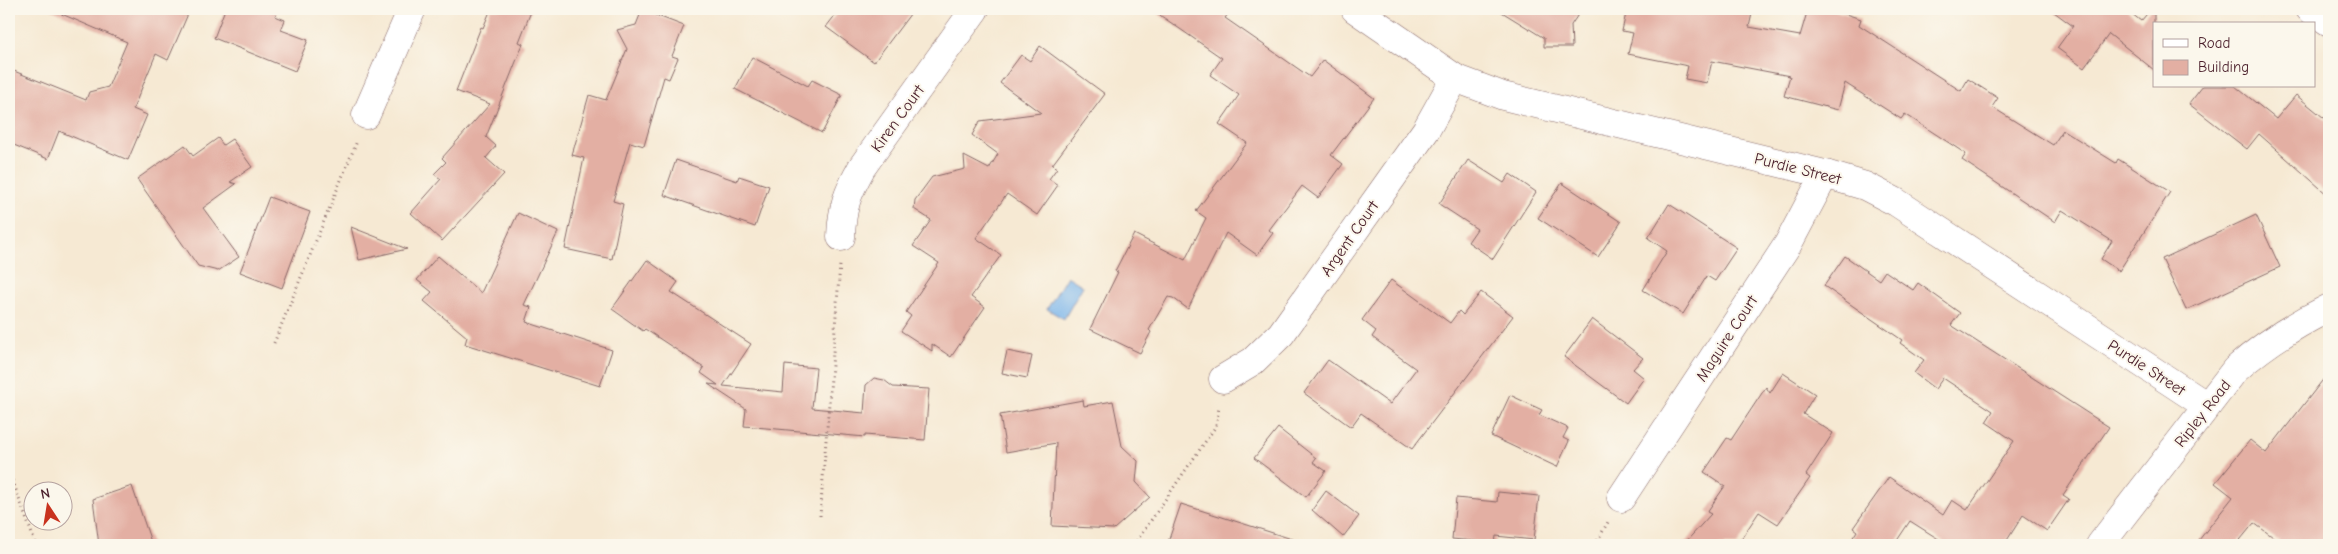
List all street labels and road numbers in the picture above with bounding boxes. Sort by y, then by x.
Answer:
street label: Kiren Court [868,81,928,156]
street label: Purdie Street [1753,150,1843,189]
street label: Argent Court [1317,197,1383,280]
street label: Maguire Court [1692,292,1762,385]
street label: Purdie Street [2104,336,2189,400]
street label: Ripley Road [2171,376,2235,451]

